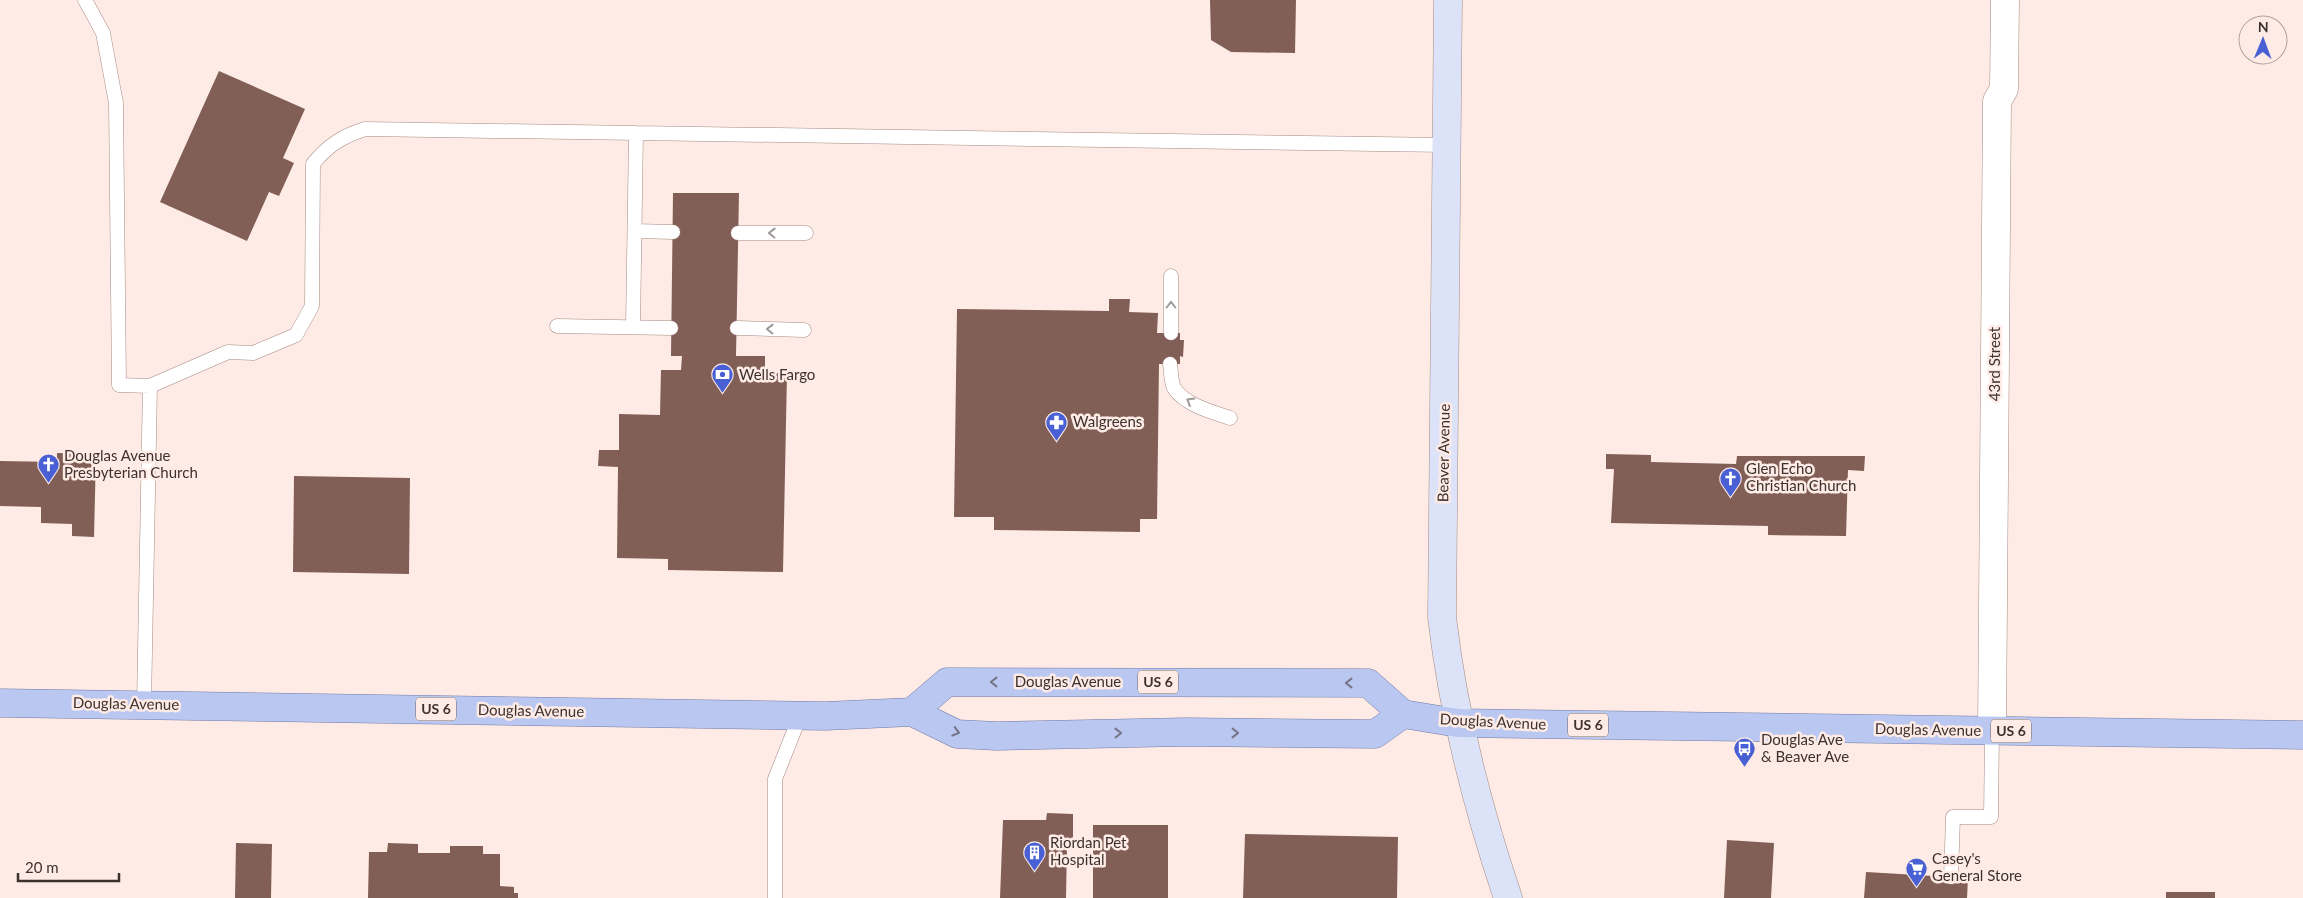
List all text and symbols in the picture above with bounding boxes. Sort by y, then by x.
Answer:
north arrow [2238,15,2288,65]
text: N [2258,18,2269,35]
one-way arrow [768,228,776,238]
one-way arrow [1166,300,1176,308]
one-way arrow [766,324,774,334]
street label: 43rd Street [1985,326,2003,401]
bank icon: Wells Fargo [711,363,735,394]
place label: Wells Fargo [739,365,815,383]
one-way arrow [1186,397,1195,407]
street label: Beaver Avenue [1433,404,1453,502]
pharmacy icon: Walgreens [1045,410,1069,441]
place label: Walgreens [1073,412,1142,430]
place label: Douglas Avenue Presbyterian Church [64,446,198,481]
church icon: Douglas Avenue Presbyterian Church [36,453,60,484]
place label: Glen Echo Christian Church [1746,459,1856,494]
church icon: Glen Echo Christian Church [1718,466,1742,497]
road number: US 6 [1138,670,1178,694]
street label: Douglas Avenue [1015,672,1121,690]
one-way arrow [990,677,998,687]
one-way arrow [1345,678,1352,688]
street label: Douglas Avenue [73,693,179,713]
road number: US 6 [416,698,456,721]
street label: Douglas Avenue [478,700,584,720]
street label: Douglas Avenue [1439,709,1547,733]
road number: US 6 [1568,714,1608,736]
street label: Douglas Avenue [1875,719,1981,739]
road number: US 6 [1991,719,2031,742]
one-way arrow [952,727,960,737]
one-way arrow [1115,728,1123,738]
one-way arrow [1232,728,1239,738]
place label: Douglas Ave & Beaver Ave [1761,730,1849,765]
bus stop icon: Douglas Ave & Beaver Ave [1733,737,1757,768]
place label: Riordan Pet Hospital [1050,833,1127,868]
building icon: Riordan Pet Hospital [1022,840,1046,871]
place label: Casey's General Store [1932,849,2022,884]
scale bar [18,850,119,882]
supermarket icon: Casey's General Store [1904,856,1928,887]
text: 20 m [25,858,59,876]

